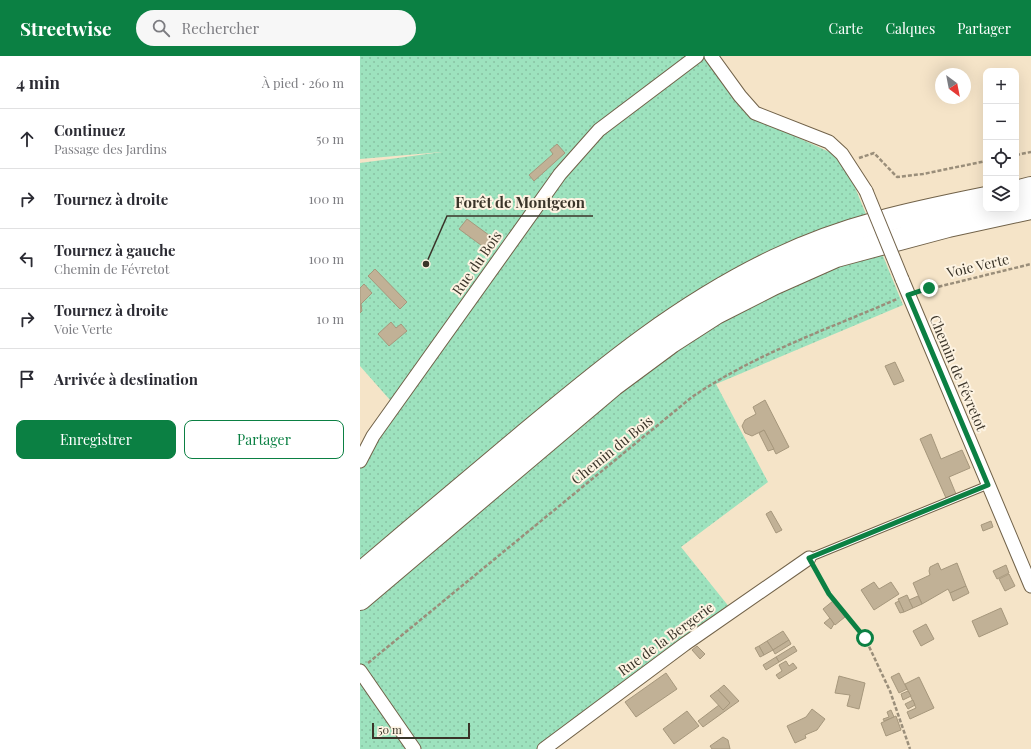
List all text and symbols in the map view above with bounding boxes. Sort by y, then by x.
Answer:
search box [136,10,416,46]
text: Streetwise [20,15,112,41]
icon: search [150,17,172,39]
text: Rechercher [182,18,259,38]
text: Carte [829,19,863,38]
text: Calques [885,19,935,38]
text: Partager [957,19,1011,38]
north arrow [935,68,971,104]
map controls [983,68,1019,212]
button: + [983,68,1019,104]
text: 4 min [16,71,60,93]
text: À pied · 260 m [262,74,344,91]
button: − [983,104,1019,140]
text: Continuez [54,120,125,140]
icon: ahead [16,128,38,150]
text: 50 m [316,130,344,147]
text: Passage des Jardins [54,140,167,157]
button: locate [983,140,1019,176]
button: layers [983,176,1019,212]
icon: right [16,188,38,210]
text: Tournez à droite [54,189,168,209]
callout: Forêt de Montgeon [447,189,593,216]
text: 100 m [309,190,344,207]
text: Forêt de Montgeon [455,192,586,212]
street label: Rue du Bois [448,227,506,299]
text: Tournez à gauche [54,240,176,260]
icon: left [16,248,38,270]
street label: Voie Verte [944,249,1011,282]
text: 100 m [309,250,344,267]
text: Chemin de Févretot [54,260,169,277]
route end [920,279,938,297]
text: Tournez à droite [54,300,168,320]
icon: right [16,308,38,330]
text: 10 m [317,310,344,327]
street label: Chemin de Févretot [925,312,992,435]
text: Voie Verte [54,320,113,337]
icon: arrive [16,368,38,390]
text: Arrivée à destination [54,369,198,389]
street label: Chemin du Bois [567,411,656,488]
button: Enregistrer [16,420,176,459]
button: Partager [184,420,344,459]
street label: Rue de la Bergerie [614,597,717,680]
route start [856,629,874,647]
scale bar [372,721,470,740]
text: 50 m [378,722,402,737]

